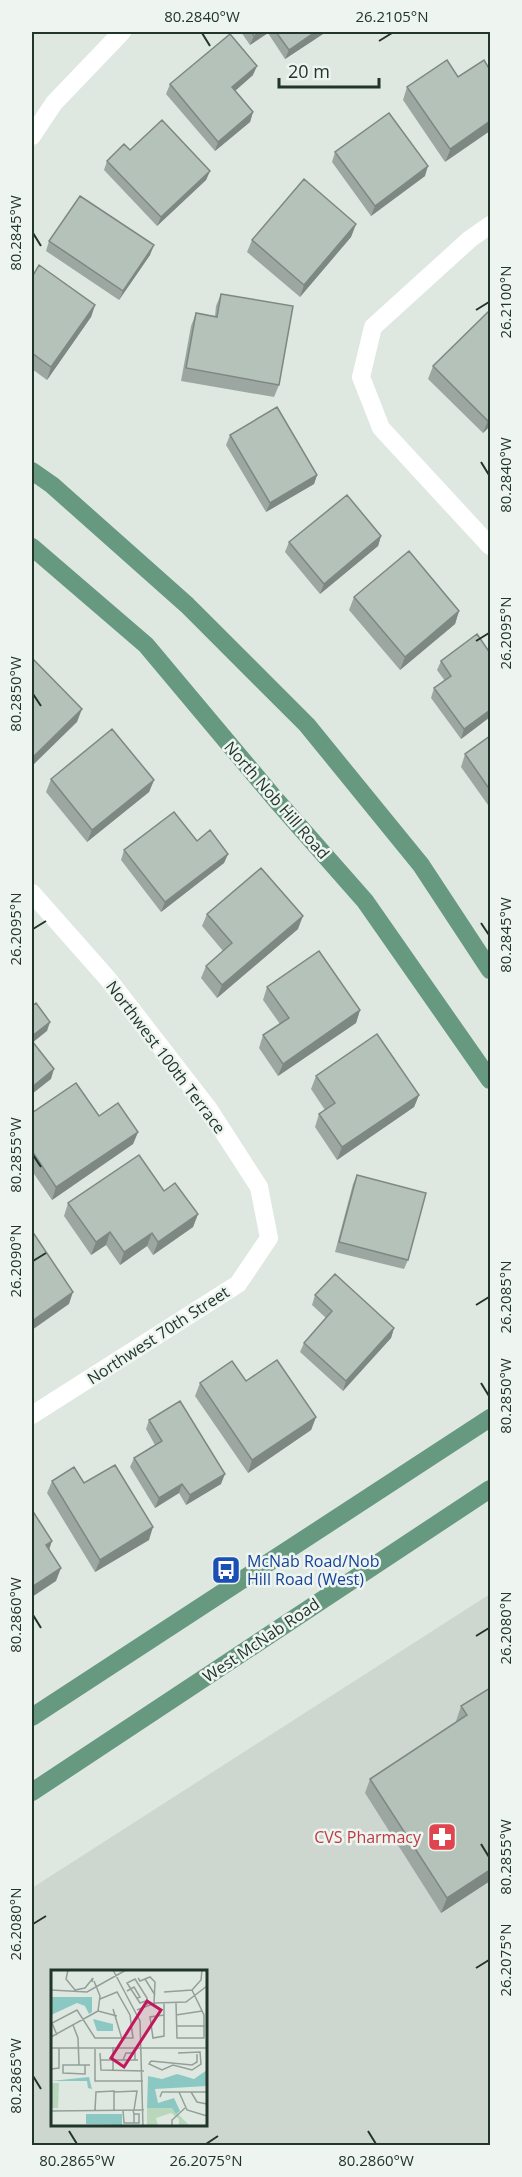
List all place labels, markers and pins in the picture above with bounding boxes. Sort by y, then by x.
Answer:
place label: McNab Road/Nob Hill Road (West) [247,1550,379,1590]
bus stop icon: McNab Road/Nob Hill Road (West) [210,1554,242,1586]
pharmacy icon: CVS Pharmacy [426,1821,458,1853]
place label: CVS Pharmacy [314,1826,422,1848]

